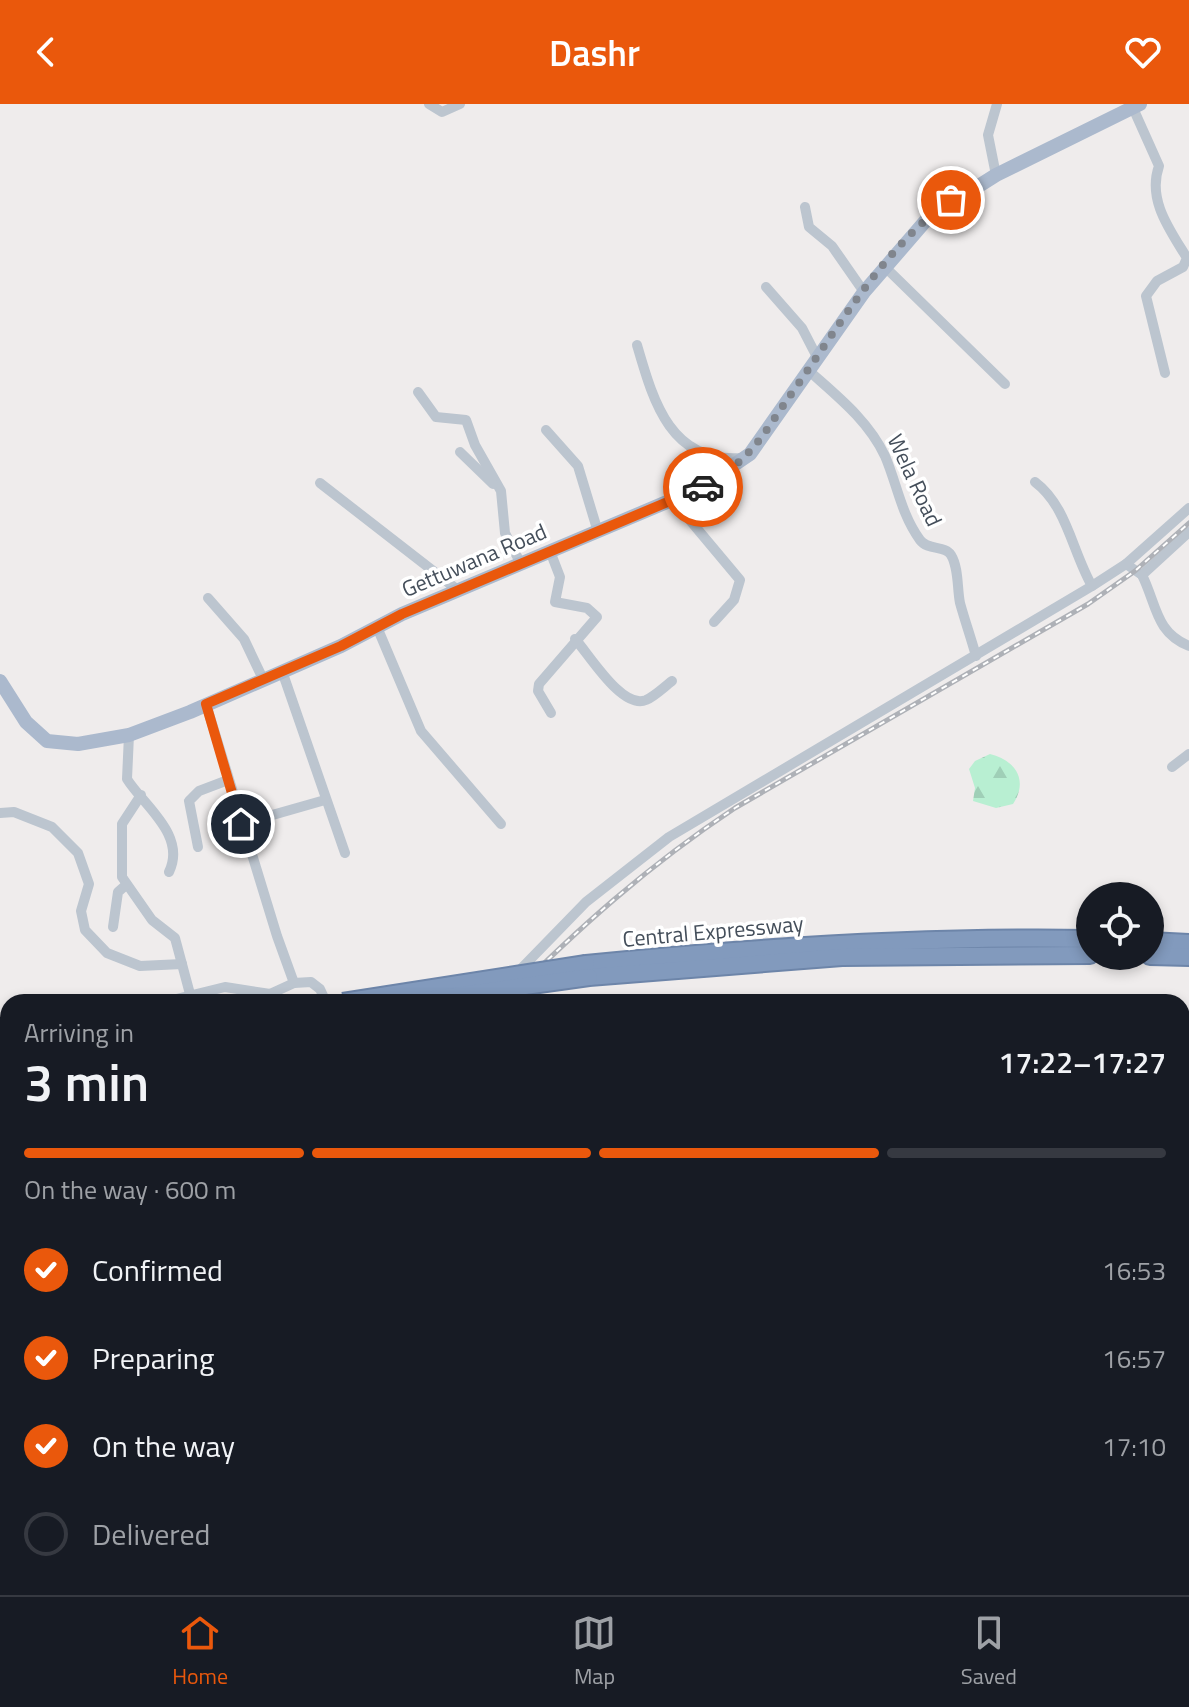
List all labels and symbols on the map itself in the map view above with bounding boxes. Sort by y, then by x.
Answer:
pin [917,166,985,234]
street label: Wela Road [879,428,951,532]
courier [663,447,743,527]
street label: Gettuwana Road [396,514,552,606]
pin [207,790,275,858]
street label: Central Expressway [621,906,805,956]

